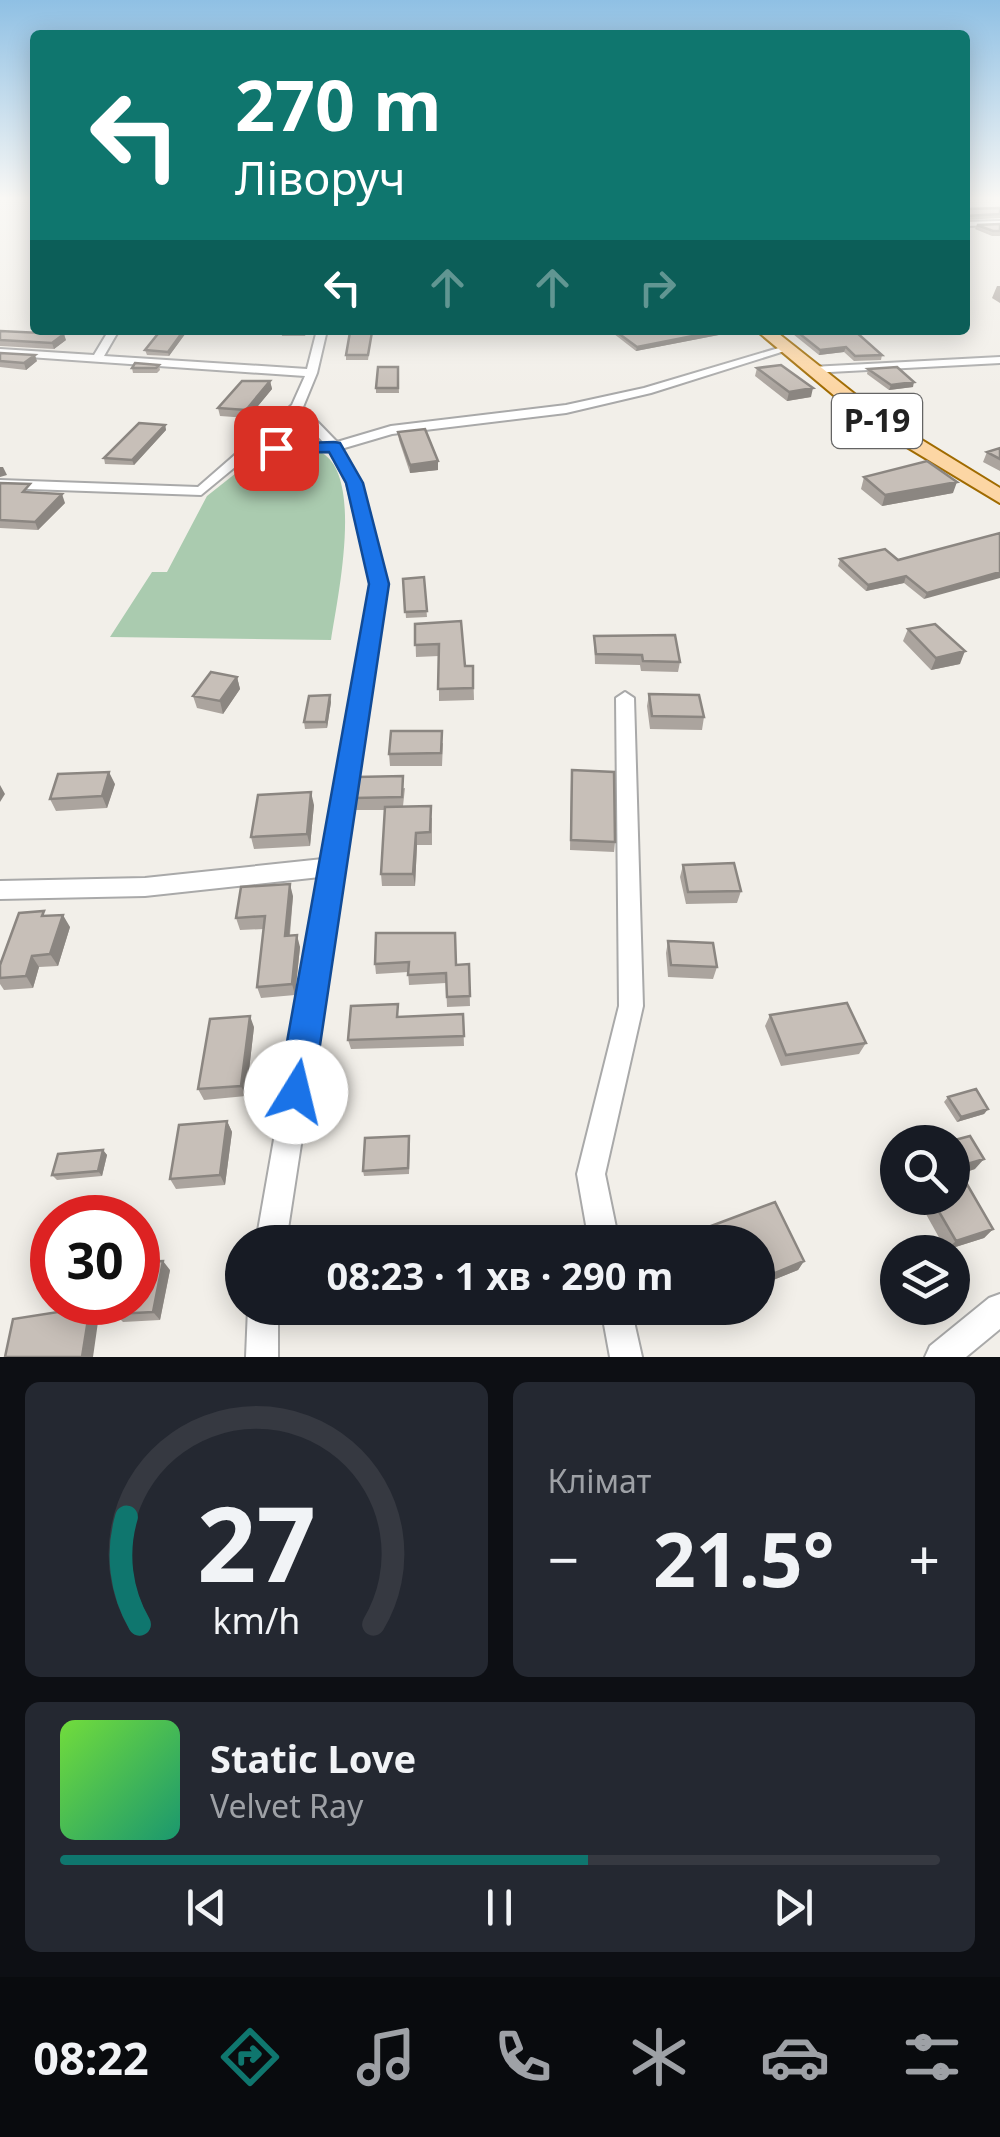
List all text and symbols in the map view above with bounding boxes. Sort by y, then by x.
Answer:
text: 270 m [235,56,442,152]
icon: left [70,70,200,200]
text: Ліворуч [235,147,406,208]
icon: left [315,260,370,315]
icon: ahead [420,260,475,315]
icon: ahead [525,260,580,315]
icon: right [630,260,685,315]
road number: Р-19 [832,394,922,448]
pin [234,406,319,491]
icon: arrive [249,421,304,476]
position arrow [244,1040,348,1144]
map controls [880,1125,970,1325]
button: search [880,1125,970,1215]
speed limit sign: 30 [30,1195,160,1325]
button: layers [880,1235,970,1325]
text: 08:23 · 1 хв · 290 m [327,1249,673,1301]
text: Клімат [548,1459,651,1502]
text: 27 [197,1471,316,1612]
text: 21.5° [653,1507,835,1609]
text: − [548,1521,579,1596]
text: + [909,1521,940,1596]
text: km/h [212,1596,300,1644]
text: Static Love [210,1732,416,1784]
text: Velvet Ray [210,1784,363,1827]
icon: previous [179,1880,234,1935]
icon: pause [472,1880,527,1935]
icon: next [766,1880,821,1935]
icon: directions [215,2022,285,2092]
icon: music [351,2022,421,2092]
icon: phone [488,2022,558,2092]
icon: climate [624,2022,694,2092]
icon: car [760,2022,830,2092]
icon: filters [897,2022,967,2092]
text: 08:22 [33,2027,149,2088]

